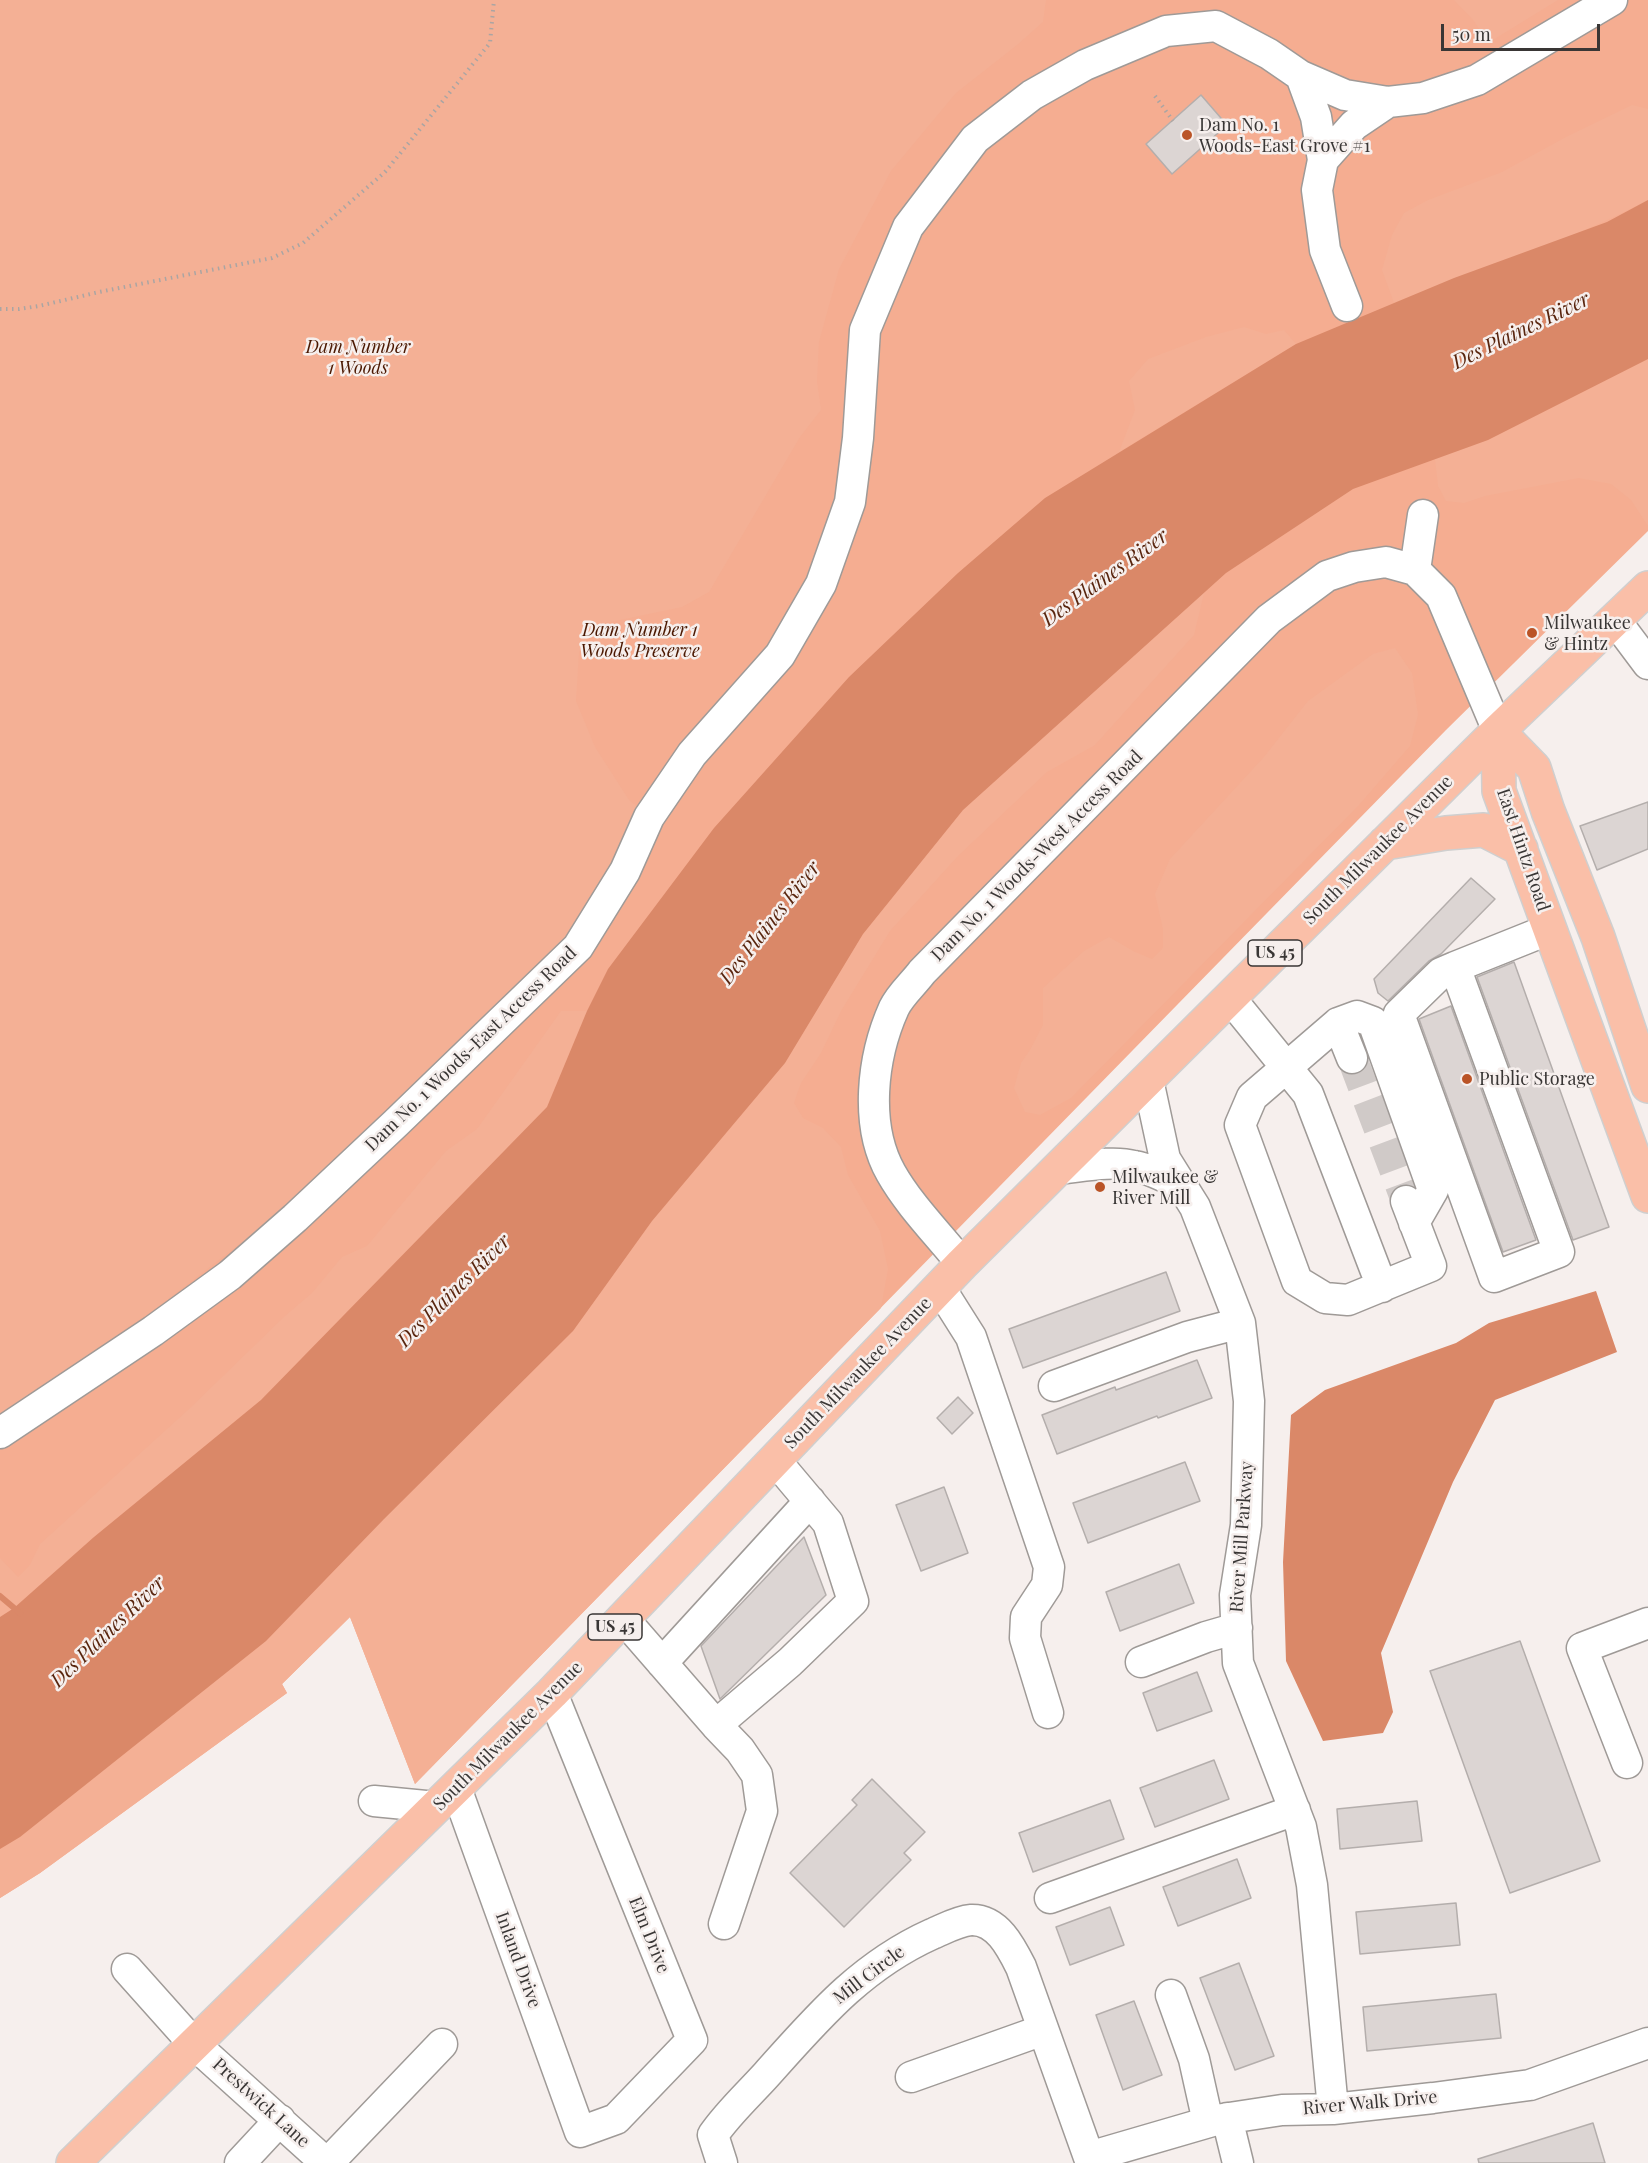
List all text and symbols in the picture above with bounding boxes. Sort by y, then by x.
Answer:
scale bar [1444,12,1603,50]
text: 50 m [1452,22,1491,46]
place label: Dam No. 1 Woods-East Grove #1 [1199,114,1370,156]
marker: Dam No. 1 Woods-East Grove #1 [1180,128,1194,142]
water label: Des Plaines River [1449,287,1593,375]
park label: Dam Number 1 Woods [306,336,410,378]
water label: Des Plaines River [1037,524,1173,632]
place label: Milwaukee & Hintz [1544,612,1631,654]
park label: Dam Number 1 Woods Preserve [580,619,700,662]
marker: Milwaukee & Hintz [1525,626,1539,640]
street label: Dam No. 1 Woods-West Access Road [927,746,1147,966]
street label: South Milwaukee Avenue [1299,771,1457,929]
street label: East Hintz Road [1492,786,1554,914]
water label: Des Plaines River [715,857,825,989]
road number: US 45 [1248,940,1302,966]
street label: Dam No. 1 Woods-East Access Road [361,942,581,1156]
place label: Public Storage [1479,1068,1595,1090]
marker: Public Storage [1460,1072,1474,1086]
place label: Milwaukee & River Mill [1112,1166,1218,1208]
marker: Milwaukee & River Mill [1093,1180,1107,1194]
water label: Des Plaines River [393,1230,515,1352]
street label: South Milwaukee Avenue [780,1293,936,1453]
street label: River Mill Parkway [1226,1461,1258,1613]
water label: Des Plaines River [46,1571,170,1693]
road number: US 45 [588,1614,642,1640]
street label: South Milwaukee Avenue [429,1657,587,1815]
street label: Elm Drive [624,1894,674,1976]
street label: Inland Drive [491,1909,545,2011]
street label: Mill Circle [829,1941,909,2009]
street label: Prestwick Lane [208,2054,314,2152]
street label: River Walk Drive [1302,2086,1438,2120]

